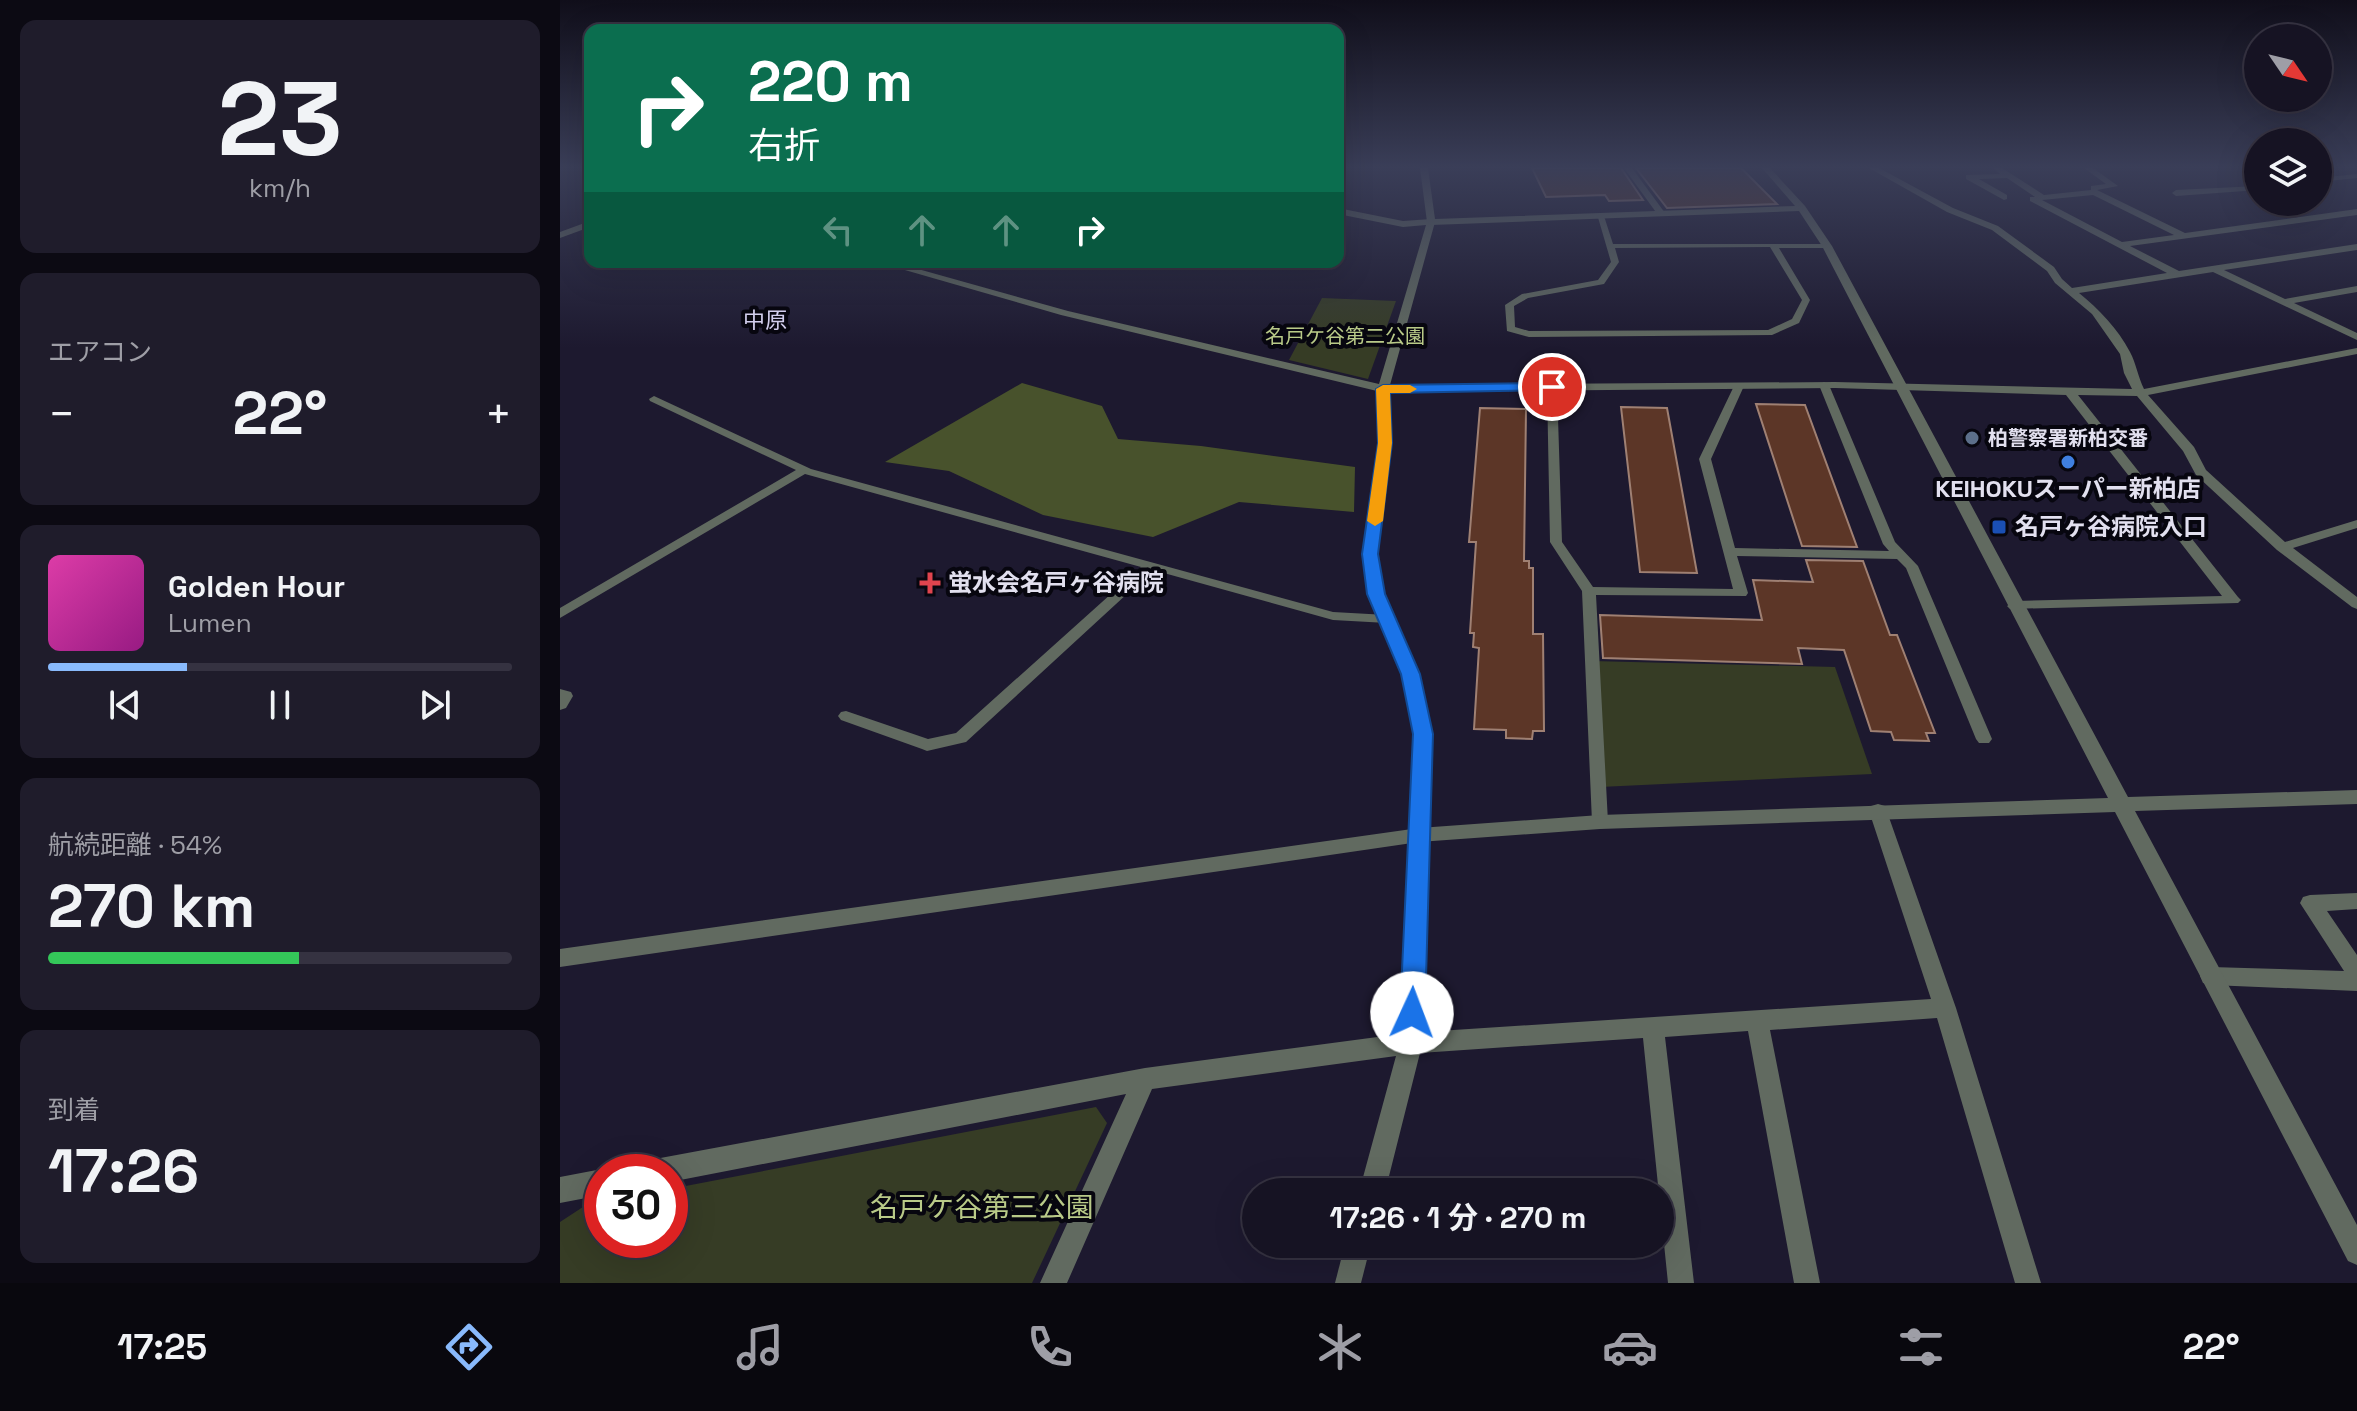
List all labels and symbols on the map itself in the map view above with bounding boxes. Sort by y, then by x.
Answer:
north arrow [2244,24,2332,112]
district label: 中原 [743,306,787,334]
park label: 名戸ケ谷第二公園 [1265,323,1425,349]
pin [1518,353,1586,421]
place label: 柏警察署新柏交番 [1988,425,2148,451]
marker: 柏警察署新柏交番 [1963,429,1981,447]
marker: KEIHOKUスーパー新柏店 [2059,453,2077,471]
place label: KEIHOKUスーパー新柏店 [1935,473,2201,504]
place label: 名戸ヶ谷病院入口 [2015,511,2207,542]
marker: 名戸ヶ谷病院入口 [1990,518,2008,536]
place label: 蛍水会名戸ヶ谷病院 [948,567,1164,598]
marker: 蛍水会名戸ヶ谷病院 [919,572,941,594]
position arrow [1370,971,1454,1055]
speed limit sign: 30 [584,1154,688,1258]
park label: 名戸ケ谷第三公園 [870,1189,1094,1225]

